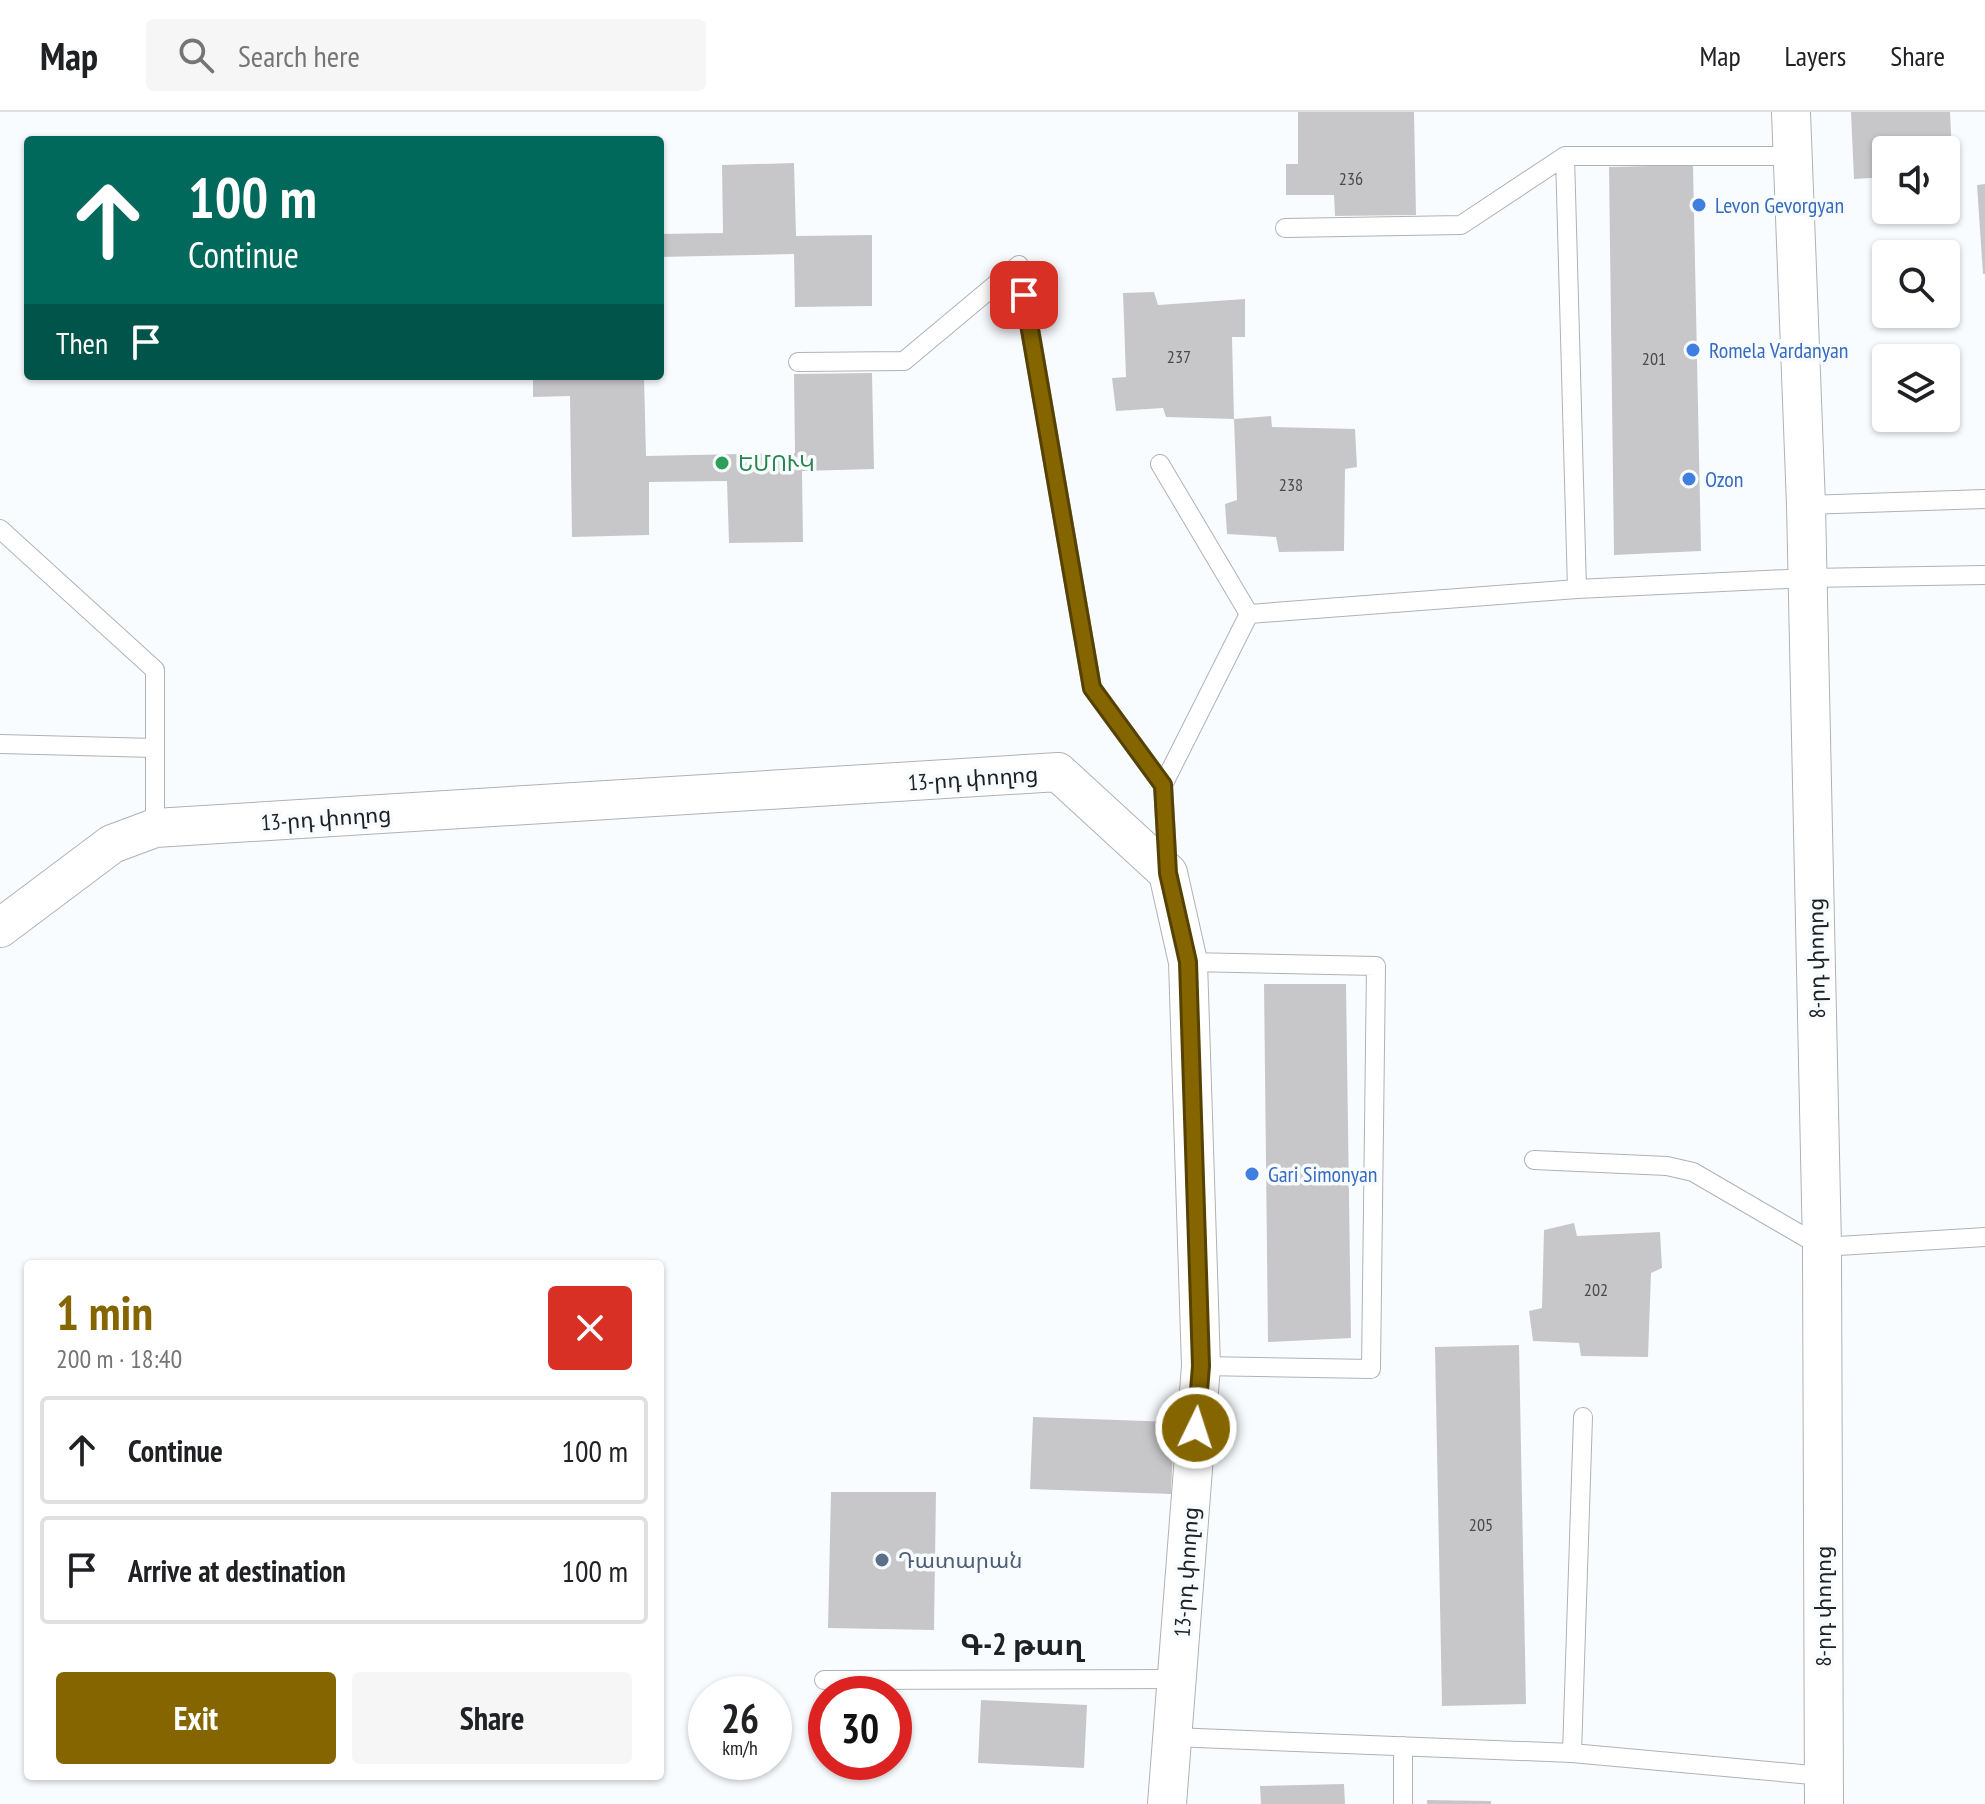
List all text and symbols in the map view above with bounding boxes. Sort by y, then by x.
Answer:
search box [146,19,706,91]
text: Map [40,31,98,80]
icon: search [174,33,218,77]
text: Search here [238,36,360,75]
text: Map [1699,37,1741,74]
text: Layers [1785,37,1846,74]
text: Share [1890,37,1945,74]
map controls [1872,136,1960,432]
button: sound [1872,136,1960,224]
text: 100 m [188,161,317,233]
house number: 236 [1339,167,1363,190]
icon: ahead [56,168,160,272]
place label: Levon Gevorgyan [1715,191,1844,219]
marker: Levon Gevorgyan [1690,196,1708,214]
text: Continue [188,231,299,278]
button: search [1872,240,1960,328]
pin [990,261,1058,329]
icon: arrive [1002,273,1046,317]
icon: arrive [124,320,168,364]
text: Then [56,323,108,362]
place label: Romela Vardanyan [1709,336,1849,364]
marker: Romela Vardanyan [1684,341,1702,359]
button: layers [1872,344,1960,432]
house number: 237 [1167,345,1191,368]
house number: 201 [1642,347,1666,370]
place label: ԵՄՈՒԿ [738,449,815,477]
marker: ԵՄՈՒԿ [713,454,731,472]
place label: Ozon [1705,465,1744,493]
marker: Ozon [1680,470,1698,488]
house number: 238 [1279,473,1303,496]
street label: 13-րդ փողոց [907,759,1039,797]
street label: 13-րդ փողոց [260,799,392,837]
street label: 8-րդ փողոց [1801,897,1831,1019]
place label: Gari Simonyan [1268,1160,1378,1188]
marker: Gari Simonyan [1243,1165,1261,1183]
house number: 202 [1584,1278,1608,1301]
text: 1 min [56,1281,153,1343]
button: close [548,1286,632,1370]
text: 200 m · 18:40 [56,1342,182,1375]
position arrow [1154,1386,1238,1470]
icon: ahead [60,1428,104,1472]
text: Continue [128,1431,223,1470]
text: 100 m [562,1431,628,1470]
street label: 13-րդ փողոց [1167,1506,1205,1638]
house number: 205 [1469,1513,1493,1536]
place label: Դատարան [898,1546,1022,1574]
street label: 8-րդ փողոց [1809,1546,1837,1666]
icon: arrive [60,1548,104,1592]
text: Arrive at destination [128,1551,346,1590]
text: 100 m [562,1551,628,1590]
marker: Դատարան [873,1551,891,1569]
district label: Գ-2 թաղ [960,1624,1085,1663]
button: Exit [56,1672,336,1764]
button: Share [352,1672,632,1764]
speed limit sign: 30 [808,1676,912,1780]
text: 26 [721,1692,759,1744]
text: km/h [722,1735,758,1761]

